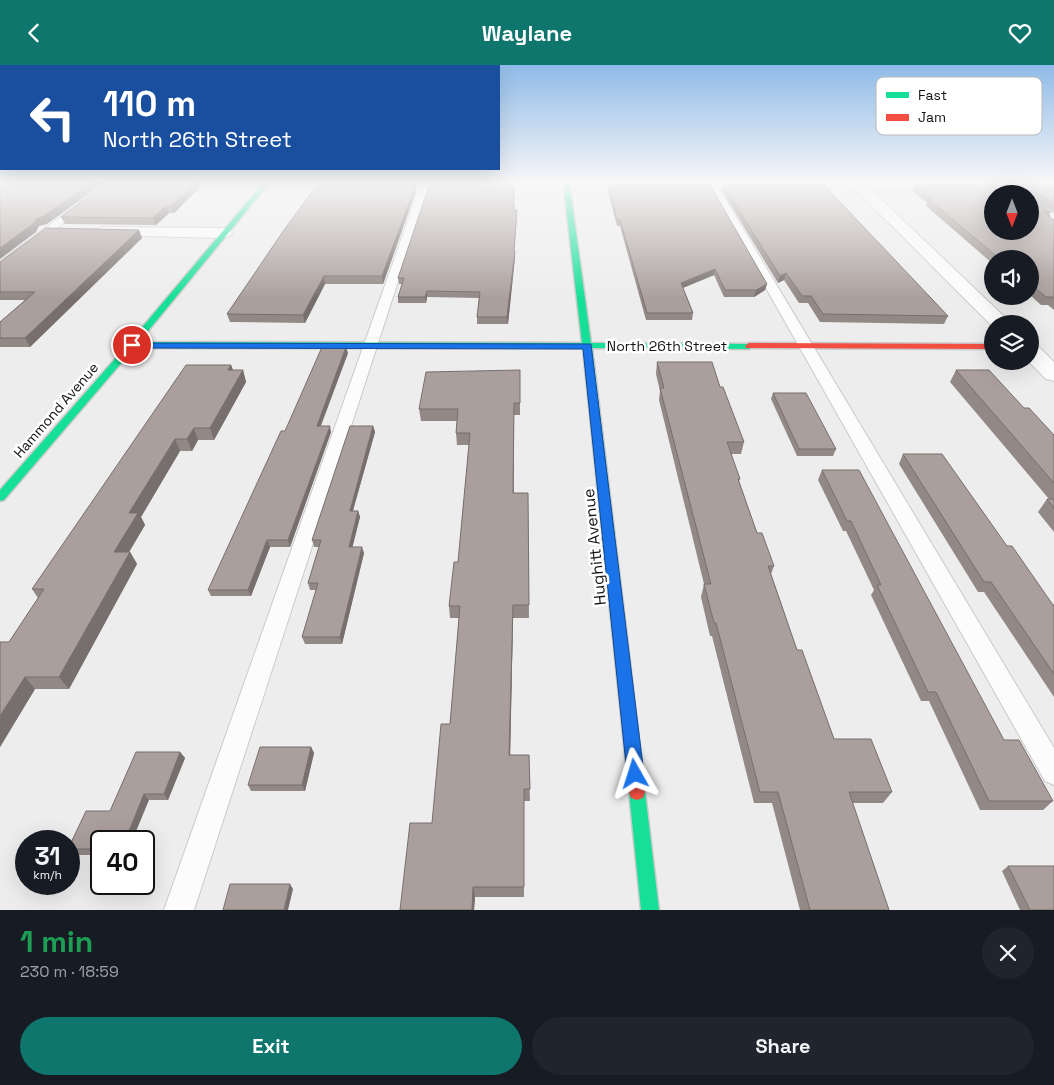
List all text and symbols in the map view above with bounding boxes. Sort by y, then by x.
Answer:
icon: back [20,19,48,47]
text: Waylane [482,19,572,47]
icon: heart [1006,19,1034,47]
legend [876,77,1042,135]
text: 110 m [103,82,196,126]
icon: left [20,85,85,150]
text: Fast [918,86,947,104]
text: Jam [918,108,946,126]
text: North 26th Street [103,125,292,153]
north arrow [984,185,1039,240]
map controls [984,185,1039,370]
button: sound [984,250,1039,305]
button: layers [984,315,1039,370]
pin [111,324,153,366]
icon: arrive [118,331,146,359]
street label: North 26th Street [607,337,727,355]
street label: Hammond Avenue [10,359,102,461]
street label: Hughitt Avenue [578,488,611,606]
position arrow [608,747,660,799]
speed limit sign: 40 [90,830,155,895]
text: 31 [34,840,61,872]
text: km/h [33,867,62,883]
text: 1 min [20,922,93,961]
button: close [982,927,1034,979]
text: 230 m · 18:59 [20,961,119,982]
button: Exit [20,1017,522,1075]
button: Share [532,1017,1034,1075]

